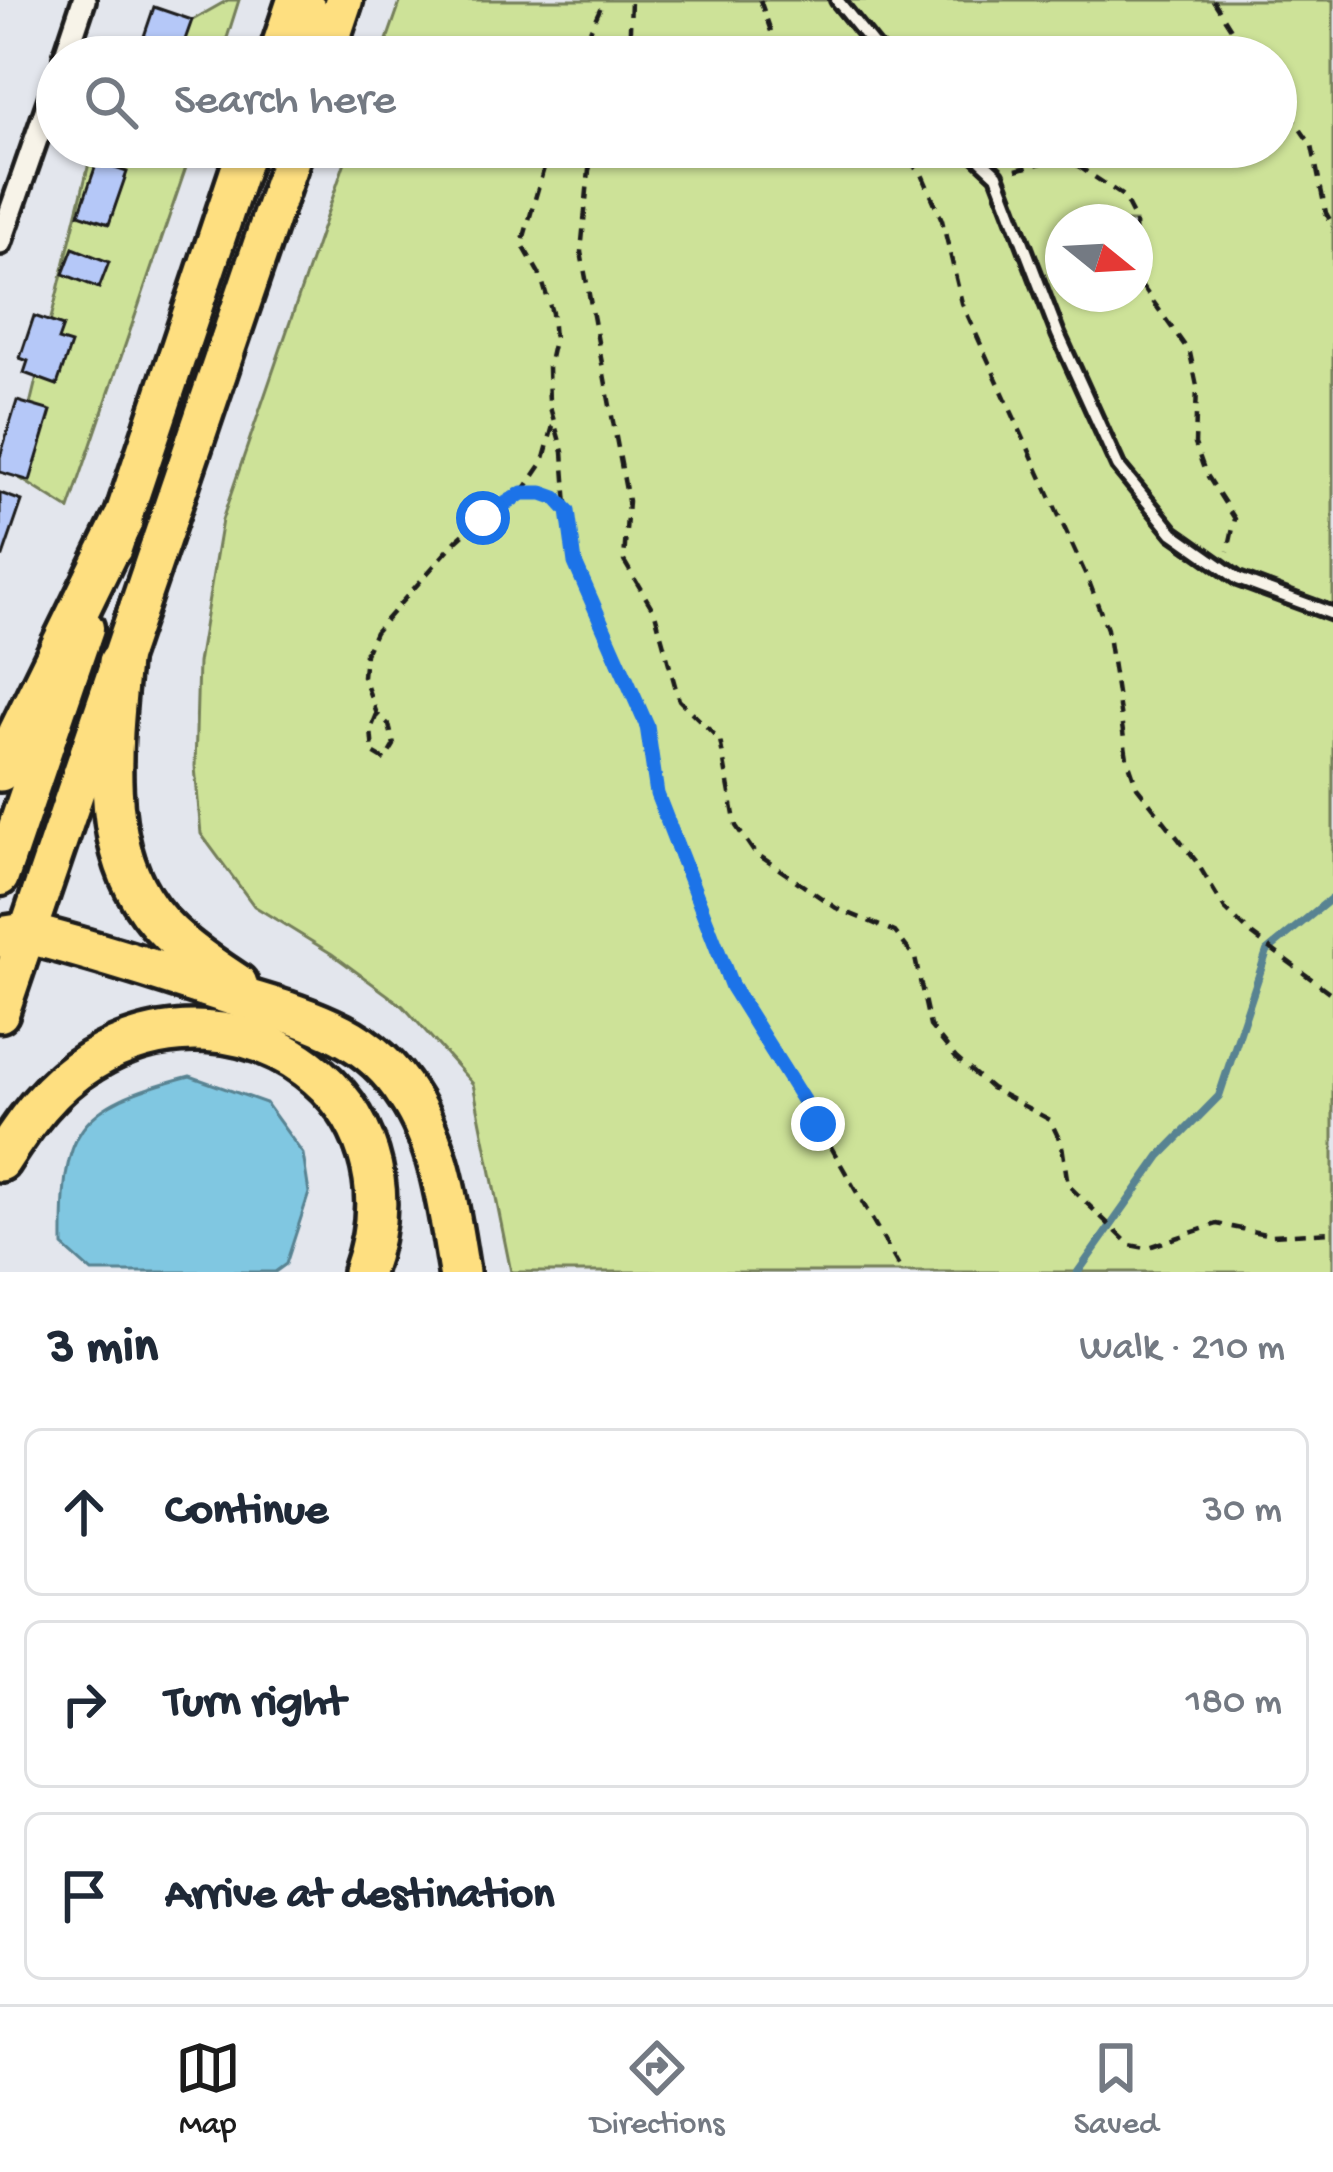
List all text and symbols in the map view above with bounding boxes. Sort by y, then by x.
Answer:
search box [36,36,1297,168]
icon: search [78,69,144,135]
text: Search here [174,76,396,129]
north arrow [1045,204,1153,312]
route start [456,491,510,545]
route end [791,1097,845,1151]
text: 3 min [48,1320,158,1380]
text: Walk · 210 m [1080,1327,1285,1373]
icon: ahead [51,1479,117,1545]
text: Continue [165,1486,328,1539]
text: 30 m [1203,1489,1282,1535]
icon: right [51,1671,117,1737]
text: Turn right [165,1678,345,1731]
text: 180 m [1186,1681,1282,1727]
icon: arrive [51,1863,117,1929]
text: Arrive at destination [165,1870,554,1923]
tab: Map [175,2035,241,2145]
tab: Directions [590,2035,724,2145]
tab: Saved [1074,2035,1158,2145]

